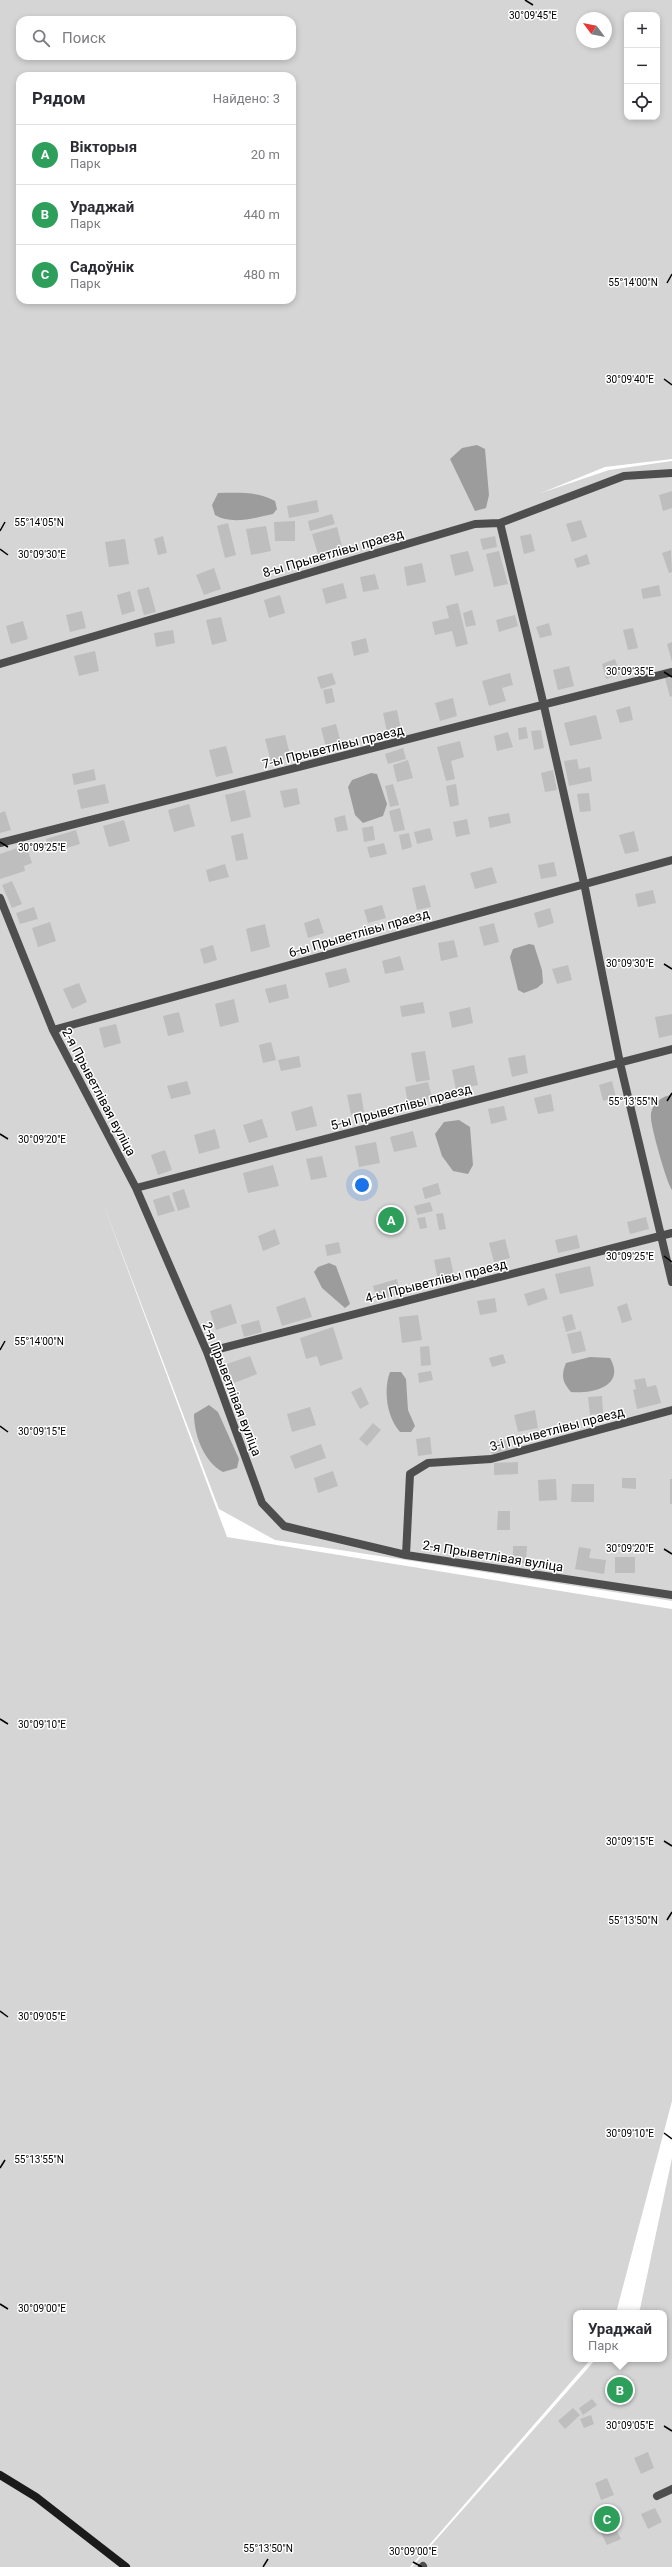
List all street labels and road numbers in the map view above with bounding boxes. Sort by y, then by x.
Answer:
street label: 8-ы Прыветлівы праезд [261,526,405,580]
street label: 7-ы Прыветлівы праезд [261,722,406,772]
street label: 6-ы Прыветлівы праезд [287,906,431,960]
street label: 2-я Прыветлівая вуліца [59,1026,139,1158]
street label: 5-ы Прыветлівы праезд [329,1081,473,1133]
street label: 4-ы Прыветлівы праезд [364,1256,509,1306]
street label: 2-я Прыветлівая вуліца [200,1320,264,1458]
street label: 3-і Прыветлівы праезд [488,1404,626,1454]
street label: 2-я Прыветлівая вуліца [422,1537,564,1575]

